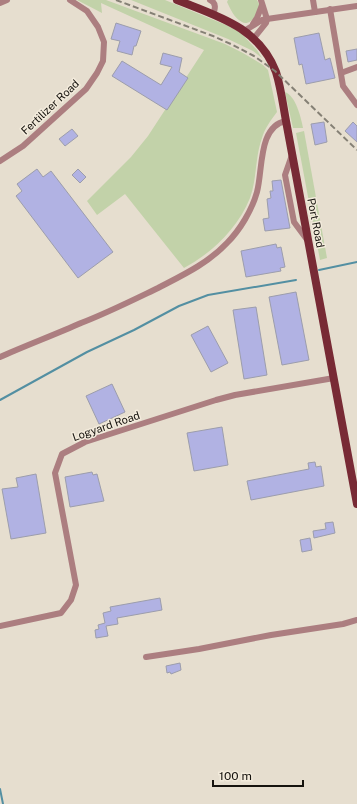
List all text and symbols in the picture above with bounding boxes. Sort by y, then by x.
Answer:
street label: Fertilizer Road [19,77,81,137]
street label: Port Road [305,197,327,249]
street label: Logyard Road [71,409,141,443]
scale bar [213,762,303,788]
text: 100 m [219,769,252,783]

